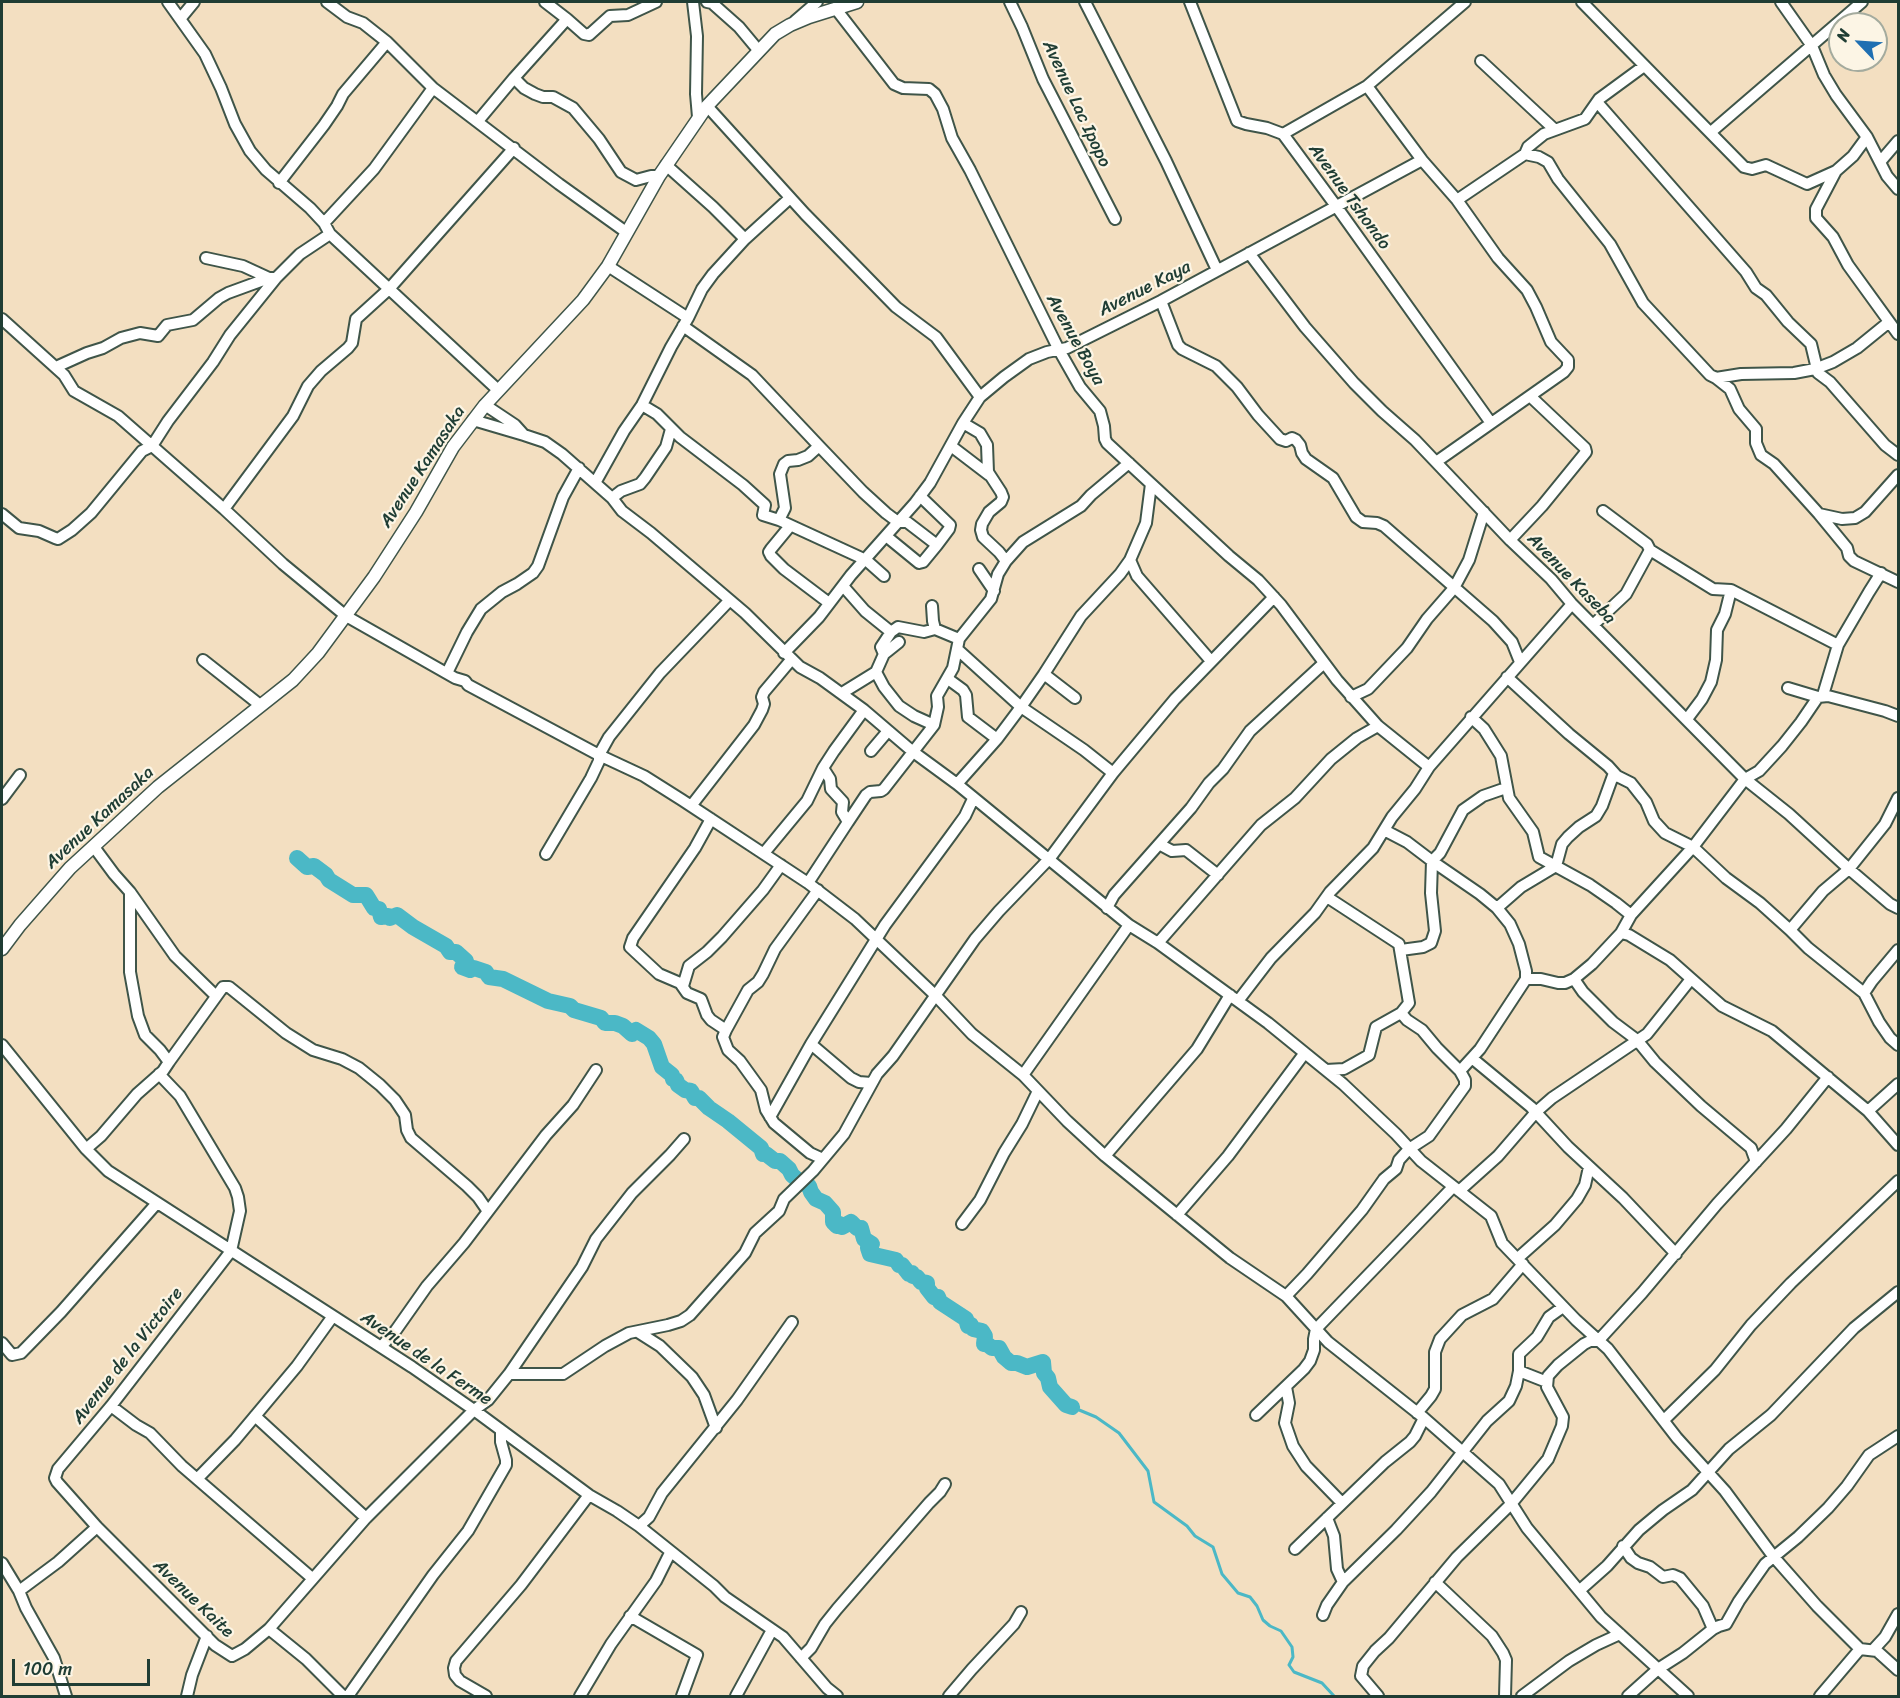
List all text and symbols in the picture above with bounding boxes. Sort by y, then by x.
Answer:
north arrow [1828,12,1888,72]
text: N [1828,24,1859,46]
street label: Avenue Lac Ipopo [1037,37,1115,171]
street label: Avenue Tshondo [1303,140,1395,254]
street label: Avenue Kaya [1095,257,1195,321]
street label: Avenue Boya [1041,291,1109,389]
street label: Avenue Kamasaka [376,402,470,532]
street label: Avenue Kaseba [1522,529,1620,629]
street label: Avenue Kamasaka [41,762,159,874]
street label: Avenue de la Victoire [68,1283,188,1429]
street label: Avenue de la Ferme [356,1307,496,1411]
street label: Avenue Kaite [148,1555,238,1643]
scale bar [15,1647,153,1685]
text: 100 m [23,1653,72,1685]

